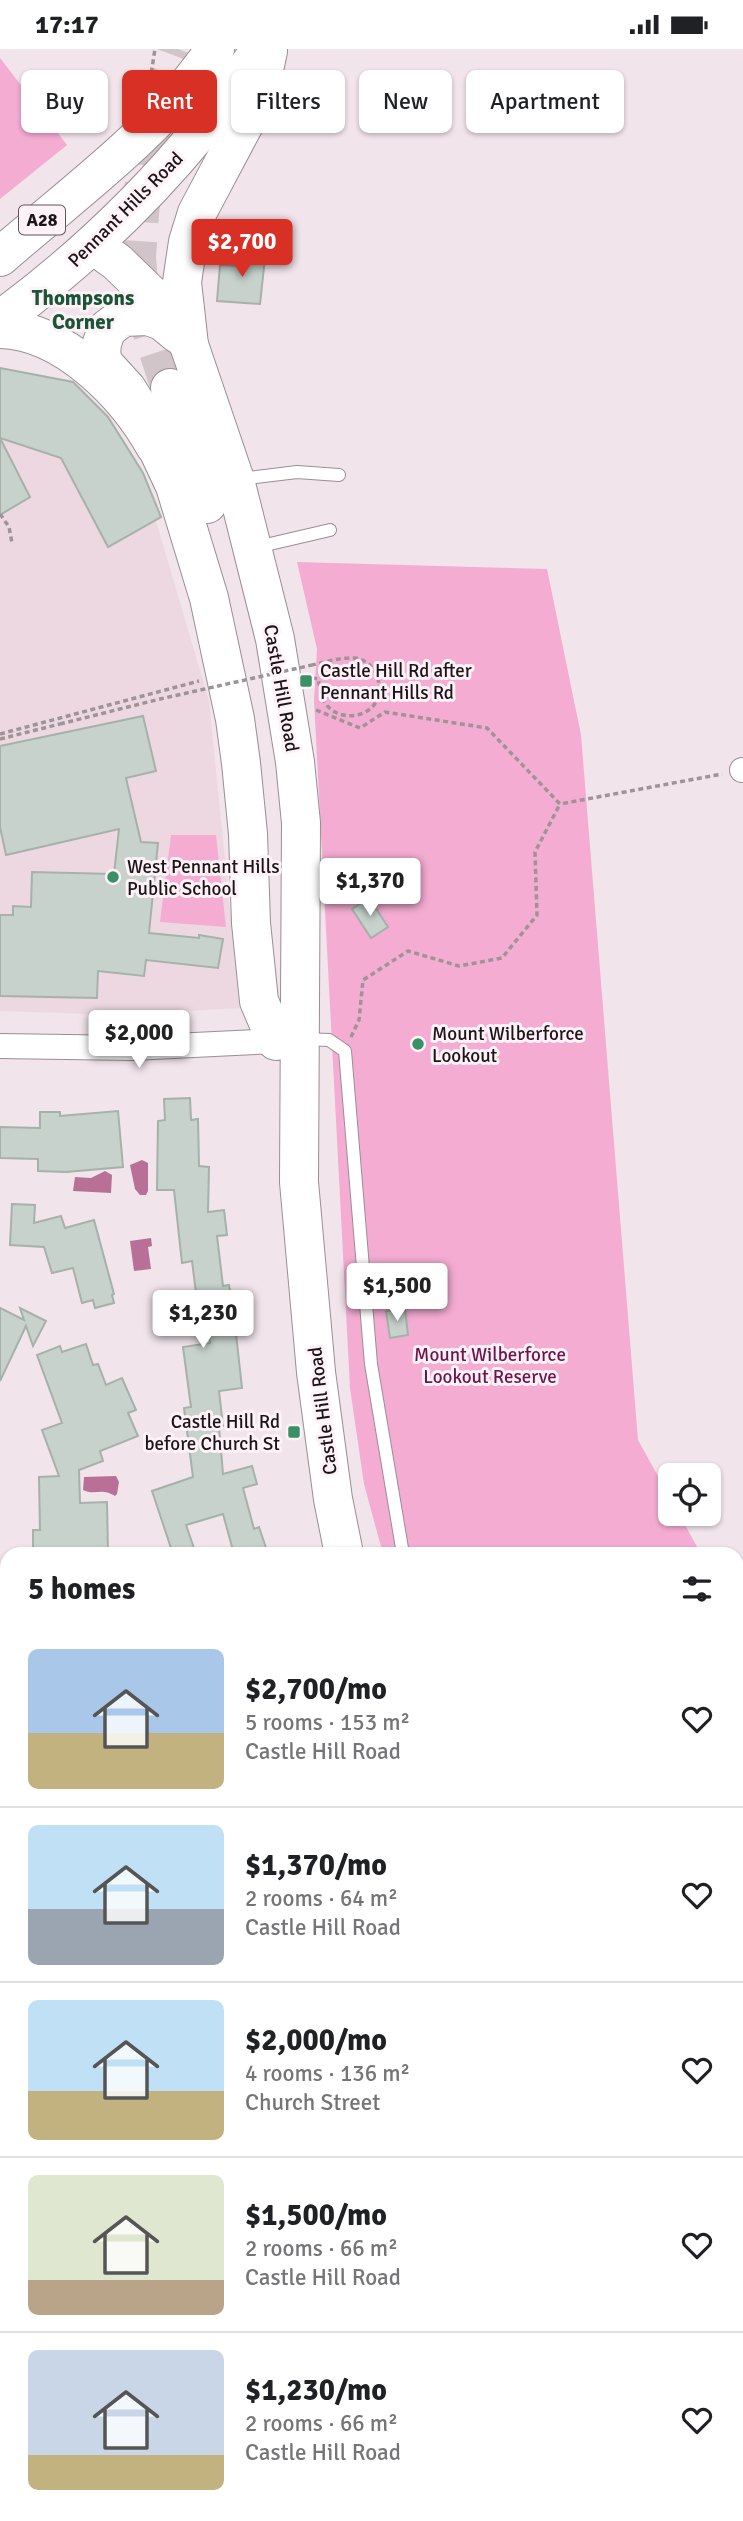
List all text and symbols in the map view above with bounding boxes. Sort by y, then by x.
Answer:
text: 17:17 [35,9,99,41]
chip: Buy [21,70,108,133]
chip: Rent [122,70,217,133]
chip: Filters [231,70,345,133]
chip: New [359,70,452,133]
chip: Apartment [466,70,624,133]
street label: Pennant Hills Road [63,147,188,272]
road number: A28 [19,205,65,235]
pin: $2,700 [185,219,299,279]
text: $2,700 [208,227,276,256]
district label: Thompsons Corner [32,285,134,335]
street label: Castle Hill Road [258,623,304,754]
place label: Castle Hill Rd after Pennant Hills Rd [320,659,472,705]
marker: Castle Hill Rd after Pennant Hills Rd [298,673,314,689]
place label: West Pennant Hills Public School [127,855,280,901]
pin: $1,370 [313,859,427,918]
text: $1,370 [336,866,404,895]
marker: West Pennant Hills Public School [105,869,121,885]
pin: $2,000 [82,1011,196,1070]
text: $2,000 [105,1018,173,1047]
place label: Mount Wilberforce Lookout [432,1022,584,1068]
marker: Mount Wilberforce Lookout [410,1036,426,1052]
pin: $1,500 [340,1263,454,1323]
text: $1,500 [363,1271,431,1300]
pin: $1,230 [146,1291,260,1350]
text: $1,230 [169,1298,237,1327]
park label: Mount Wilberforce Lookout Reserve [414,1343,566,1389]
street label: Castle Hill Road [303,1346,343,1476]
place label: Castle Hill Rd before Church St [145,1410,280,1456]
marker: Castle Hill Rd before Church St [286,1424,302,1440]
map controls [658,1463,721,1526]
button: locate [658,1463,721,1526]
icon: filters [678,1570,716,1608]
text: 5 homes [28,1571,135,1608]
text: $2,700/mo [245,1671,387,1708]
icon: home [84,1677,168,1761]
icon: heart [678,1700,716,1738]
text: 5 rooms · 153 m² [245,1708,410,1737]
text: Castle Hill Road [245,1737,401,1766]
text: $1,370/mo [245,1847,387,1884]
icon: home [84,1853,168,1937]
icon: heart [678,1876,716,1914]
text: 2 rooms · 64 m² [245,1884,398,1913]
text: Castle Hill Road [245,1913,401,1942]
text: $2,000/mo [245,2022,387,2059]
icon: home [84,2028,168,2112]
icon: heart [678,2051,716,2089]
text: 4 rooms · 136 m² [245,2059,410,2088]
text: Church Street [245,2088,380,2117]
text: $1,500/mo [245,2197,387,2234]
icon: home [84,2203,168,2287]
icon: heart [678,2226,716,2264]
text: 2 rooms · 66 m² [245,2234,398,2263]
text: Castle Hill Road [245,2263,401,2292]
text: $1,230/mo [245,2372,387,2409]
icon: home [84,2378,168,2462]
icon: heart [678,2401,716,2439]
text: 2 rooms · 66 m² [245,2409,398,2438]
text: Castle Hill Road [245,2438,401,2467]

